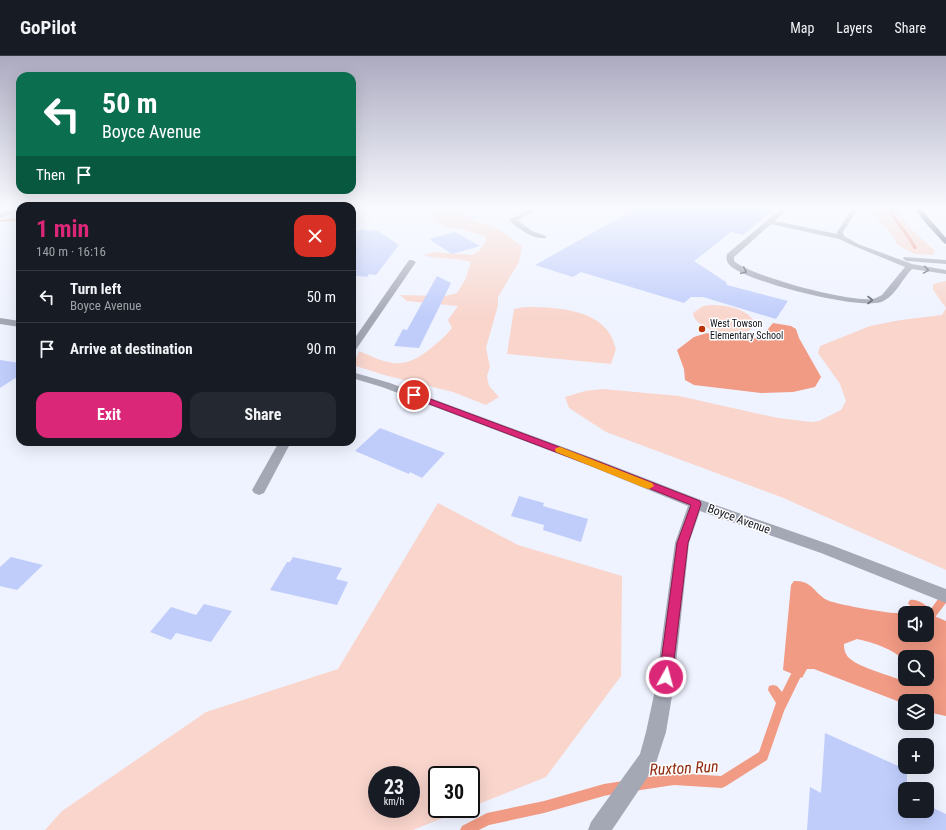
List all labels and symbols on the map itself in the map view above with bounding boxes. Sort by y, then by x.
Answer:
one-way arrow [923,265,929,273]
one-way arrow [740,266,748,274]
one-way arrow [867,296,873,304]
place label: West Towson Elementary School [710,318,783,341]
marker: West Towson Elementary School [697,324,707,334]
pin [397,378,431,412]
street label: Boyce Avenue [706,501,773,537]
position arrow [645,656,687,698]
water label: Ruxton Run [649,757,719,779]
speed limit sign: 30 [428,766,480,818]

